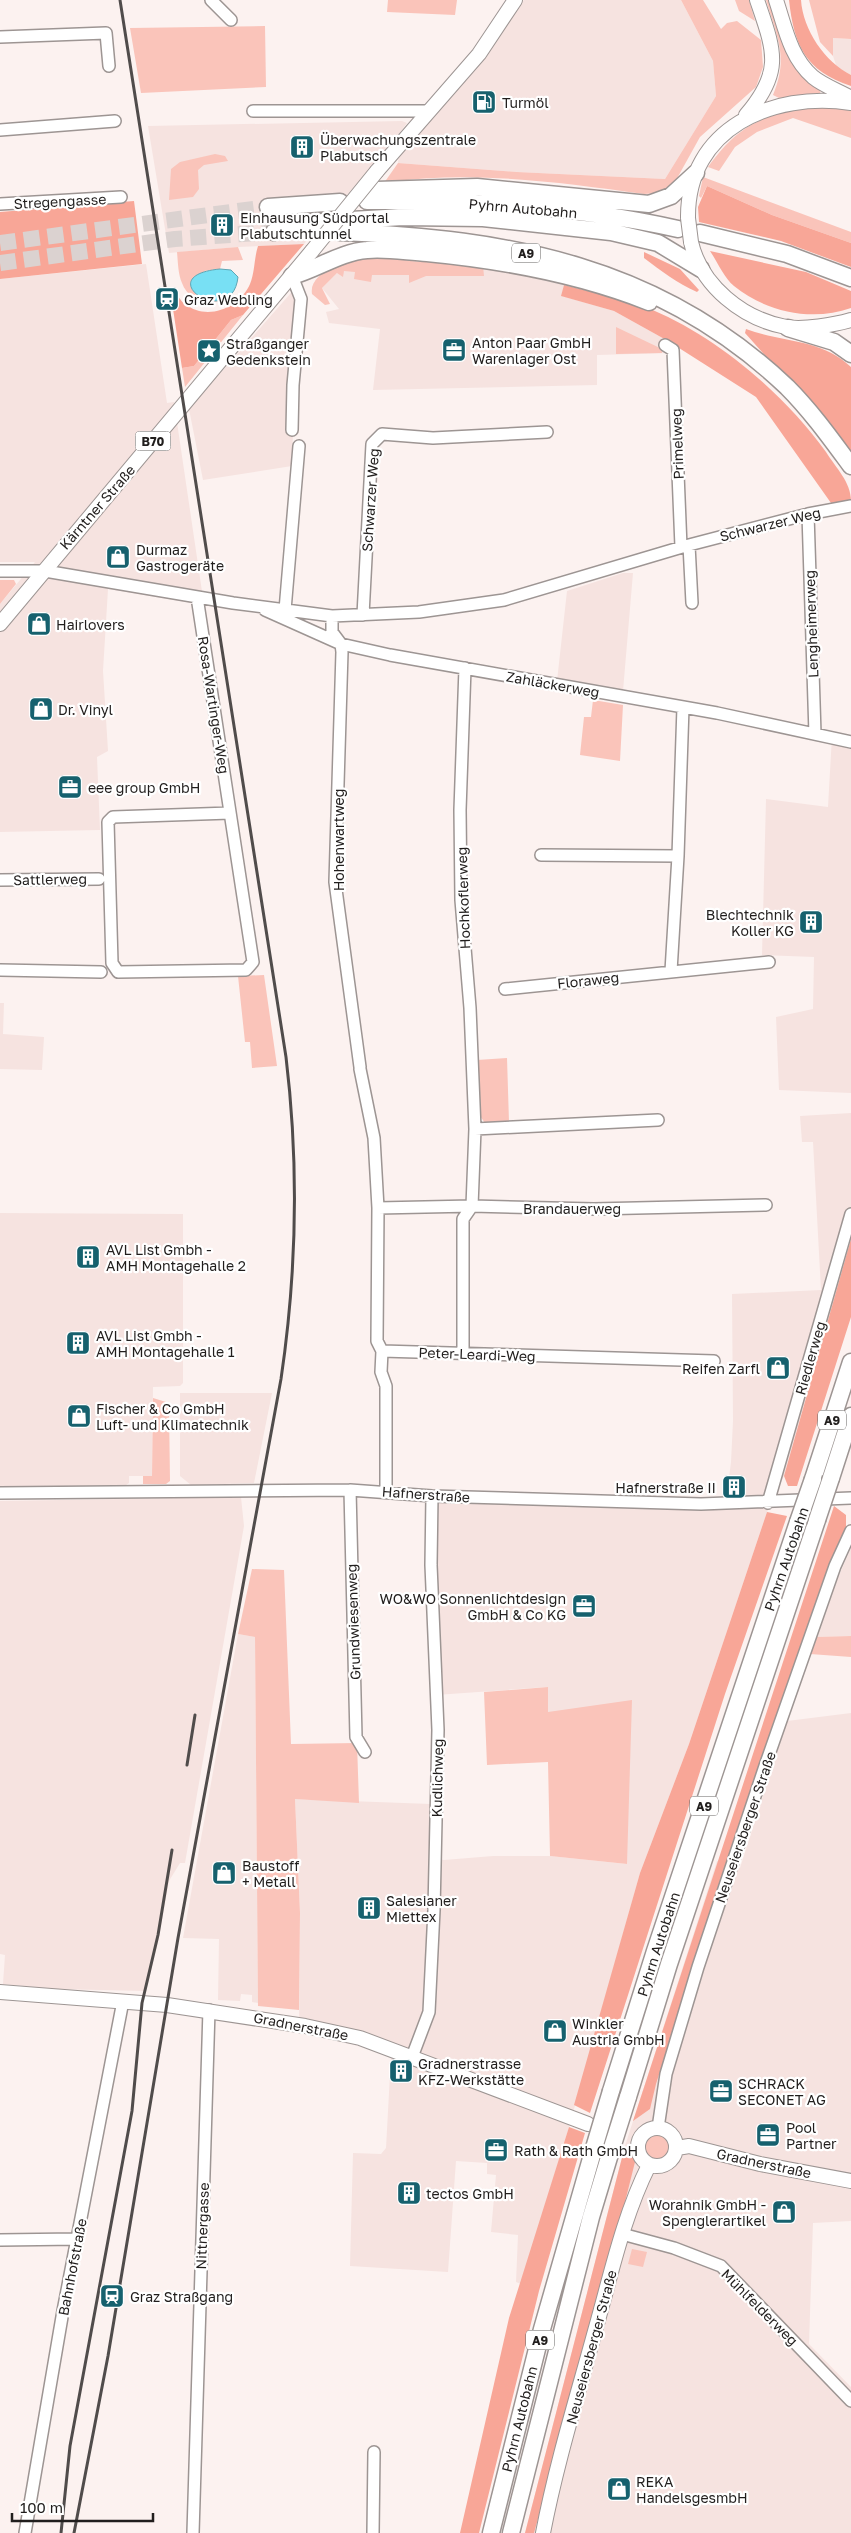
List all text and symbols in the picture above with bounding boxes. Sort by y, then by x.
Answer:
fuel station icon: Turmöl [471,89,497,115]
place label: Turmöl [502,94,549,111]
place label: Überwachungszentrale Plabutsch [320,131,476,164]
building icon: Überwachungszentrale Plabutsch [289,134,315,160]
street label: Stregengasse [13,190,107,212]
street label: Pyhrn Autobahn [468,195,578,221]
place label: Einhausung Südportal Plabutschtunnel [240,209,389,242]
building icon: Einhausung Südportal Plabutschtunnel [209,212,235,238]
road number: A9 [512,244,540,262]
station icon: Graz Webling [154,286,180,312]
place label: Graz Webling [184,291,273,308]
place label: Anton Paar GmbH Warenlager Ost [472,334,591,367]
place label: Straßganger Gedenkstein [226,335,311,368]
office icon: Anton Paar GmbH Warenlager Ost [441,337,467,363]
place icon: Straßganger Gedenkstein [196,338,222,364]
street label: Primelweg [667,408,687,480]
road number: B70 [136,432,170,451]
street label: Schwarzer Weg [358,448,382,552]
street label: Kärntner Straße [56,461,138,553]
street label: Schwarzer Weg [718,503,822,545]
place label: Durmaz Gastrogeräte [136,541,224,574]
shop icon: Durmaz Gastrogeräte [105,544,131,570]
street label: Lengheimerweg [801,570,821,678]
shop icon: Hairlovers [26,611,52,637]
place label: Hairlovers [56,616,125,633]
street label: Rosa-Wartinger-Weg [195,635,233,775]
street label: Zahläckerweg [505,667,601,701]
shop icon: Dr. Vinyl [28,696,54,722]
place label: Dr. Vinyl [58,701,113,718]
office icon: eee group GmbH [57,774,83,800]
place label: eee group GmbH [88,779,200,796]
street label: Hohenwartweg [330,789,347,891]
street label: Hochkoflerweg [453,847,473,949]
street label: Sattlerweg [13,870,87,888]
place label: Blechtechnik Koller KG [706,906,794,939]
building icon: Blechtechnik Koller KG [798,909,824,935]
street label: Floraweg [556,968,620,992]
street label: Brandauerweg [523,1200,621,1217]
place label: AVL List Gmbh - AMH Montagehalle 2 [106,1241,246,1274]
building icon: AVL List Gmbh - AMH Montagehalle 2 [75,1244,101,1270]
street label: Riedlerweg [791,1319,829,1397]
place label: AVL List Gmbh - AMH Montagehalle 1 [96,1327,235,1360]
building icon: AVL List Gmbh - AMH Montagehalle 1 [65,1330,91,1356]
street label: Peter-Leardi-Weg [418,1343,536,1365]
shop icon: Reifen Zarfl [765,1355,791,1381]
place label: Reifen Zarfl [682,1360,760,1377]
place label: Fischer & Co GmbH Luft- und Klimatechnik [96,1400,249,1433]
shop icon: Fischer & Co GmbH Luft- und Klimatechnik [66,1403,92,1429]
road number: A9 [818,1410,846,1430]
building icon: Hafnerstraße II [721,1474,747,1500]
place label: Hafnerstraße II [615,1479,716,1496]
street label: Hafnerstraße [381,1482,471,1506]
street label: Pyhrn Autobahn [760,1505,812,1613]
street label: Grundwiesenweg [342,1564,364,1680]
place label: WO&WO Sonnenlichtdesign GmbH & Co KG [379,1590,566,1623]
office icon: WO&WO Sonnenlichtdesign GmbH & Co KG [571,1593,597,1619]
street label: Kudlichweg [428,1738,446,1818]
street label: Neuseiersberger Straße [711,1749,779,1905]
road number: A9 [690,1796,718,1815]
place label: Baustoff + Metall [242,1857,299,1890]
shop icon: Baustoff + Metall [211,1860,237,1886]
street label: Pyhrn Autobahn [633,1890,683,1998]
place label: Salesianer Miettex [386,1892,457,1925]
building icon: Salesianer Miettex [356,1895,382,1921]
street label: Gradnerstraße [252,2008,350,2044]
place label: Winkler Austria GmbH [572,2015,665,2048]
shop icon: Winkler Austria GmbH [542,2018,568,2044]
place label: Gradnerstrasse KFZ-Werkstätte [418,2055,524,2088]
building icon: Gradnerstrasse KFZ-Werkstätte [388,2058,414,2084]
place label: SCHRACK SECONET AG [738,2075,826,2108]
office icon: SCHRACK SECONET AG [708,2078,734,2104]
place label: Pool Partner [786,2119,837,2152]
office icon: Pool Partner [755,2122,781,2148]
office icon: Rath & Rath GmbH [483,2137,509,2163]
place label: Rath & Rath GmbH [514,2142,638,2159]
street label: Gradnerstraße [715,2145,813,2181]
building icon: tectos GmbH [396,2180,422,2206]
street label: Nittnergasse [192,2182,212,2270]
place label: tectos GmbH [426,2185,514,2202]
place label: Worahnik GmbH - Spenglerartikel [649,2196,766,2229]
shop icon: Worahnik GmbH - Spenglerartikel [771,2199,797,2225]
street label: Bahnhofstraße [54,2217,90,2317]
street label: Mühlfelderweg [718,2265,802,2349]
street label: Neuseiersberger Straße [562,2268,620,2426]
station icon: Graz Straßgang [99,2283,125,2309]
place label: Graz Straßgang [130,2288,233,2305]
road number: A9 [526,2330,554,2350]
street label: Pyhrn Autobahn [498,2364,540,2474]
place label: REKA HandelsgesmbH [636,2473,748,2506]
shop icon: REKA HandelsgesmbH [606,2476,632,2502]
scale bar [12,2490,154,2522]
text: 100 m [20,2498,63,2516]

